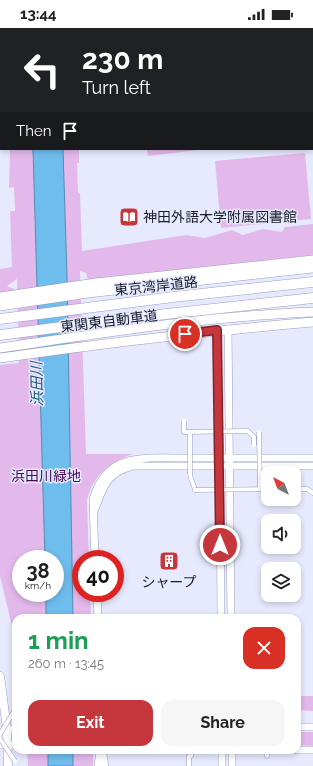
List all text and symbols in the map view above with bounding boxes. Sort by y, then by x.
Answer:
text: 13:44 [20,5,57,23]
text: 230 m [82,43,163,76]
icon: left [16,44,68,96]
text: Turn left [82,77,151,98]
icon: arrive [59,120,81,142]
text: Then [16,122,51,140]
library icon: 神田外語大学附属図書館 [118,206,140,228]
place label: 神田外語大学附属図書館 [143,209,297,225]
street label: 東京湾岸道路 [113,274,199,298]
street label: 東関東自動車道 [59,307,159,335]
pin [168,317,202,351]
icon: arrive [174,323,196,345]
water label: 浜田川 [28,359,46,407]
north arrow [261,466,301,506]
map controls [261,466,301,602]
park label: 浜田川緑地 [11,468,81,484]
button: sound [261,514,301,554]
position arrow [199,524,241,566]
speed limit sign: 40 [72,550,124,602]
building icon: シャープ [158,550,180,572]
text: 38 [26,559,50,583]
button: layers [261,562,301,602]
place label: シャープ [141,574,197,590]
text: km/h [25,580,51,591]
text: 1 min [28,626,89,655]
button: close [243,627,285,669]
text: 260 m · 13:45 [28,656,104,671]
button: Exit [28,700,153,746]
button: Share [161,700,285,746]

